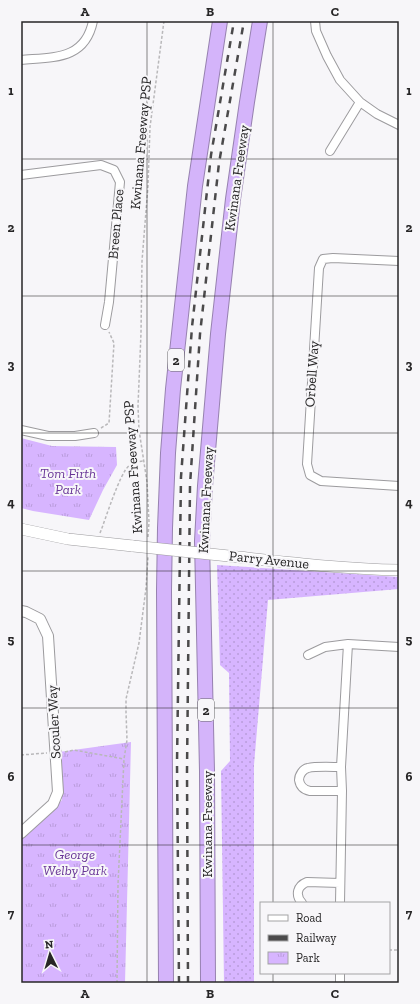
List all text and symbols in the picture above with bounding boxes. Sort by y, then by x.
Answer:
text: A [81,4,90,19]
text: B [206,4,214,19]
text: C [331,4,339,19]
street label: Kwinana Freeway PSP [127,76,155,210]
text: 1 [8,83,14,98]
text: 1 [406,83,412,98]
street label: Kwinana Freeway [221,123,253,232]
street label: Breen Place [104,188,128,260]
text: 2 [8,220,15,235]
text: 2 [406,220,413,235]
street label: Orbell Way [301,339,323,408]
road number: 2 [168,349,184,371]
text: 3 [8,357,15,372]
text: 3 [406,357,413,372]
street label: Kwinana Freeway PSP [120,400,146,534]
street label: Kwinana Freeway [195,445,217,554]
park label: Tom Firth Park [40,465,96,498]
text: 4 [7,495,15,510]
text: 4 [405,495,413,510]
street label: Parry Avenue [228,547,310,573]
text: 5 [8,632,15,647]
text: 5 [406,632,413,647]
street label: Scouler Way [44,684,64,759]
road number: 2 [198,699,214,721]
text: 6 [8,769,15,784]
text: 6 [406,769,413,784]
street label: Kwinana Freeway [199,770,216,877]
park label: George Welby Park [43,846,107,879]
legend [260,902,390,974]
text: 7 [8,906,15,921]
text: 7 [406,906,413,921]
text: Road [296,911,322,925]
text: Railway [296,931,337,945]
north arrow [30,934,70,974]
text: N [44,938,55,951]
text: Park [296,951,321,965]
text: A [81,986,90,1001]
text: B [206,986,214,1001]
text: C [331,986,339,1001]

